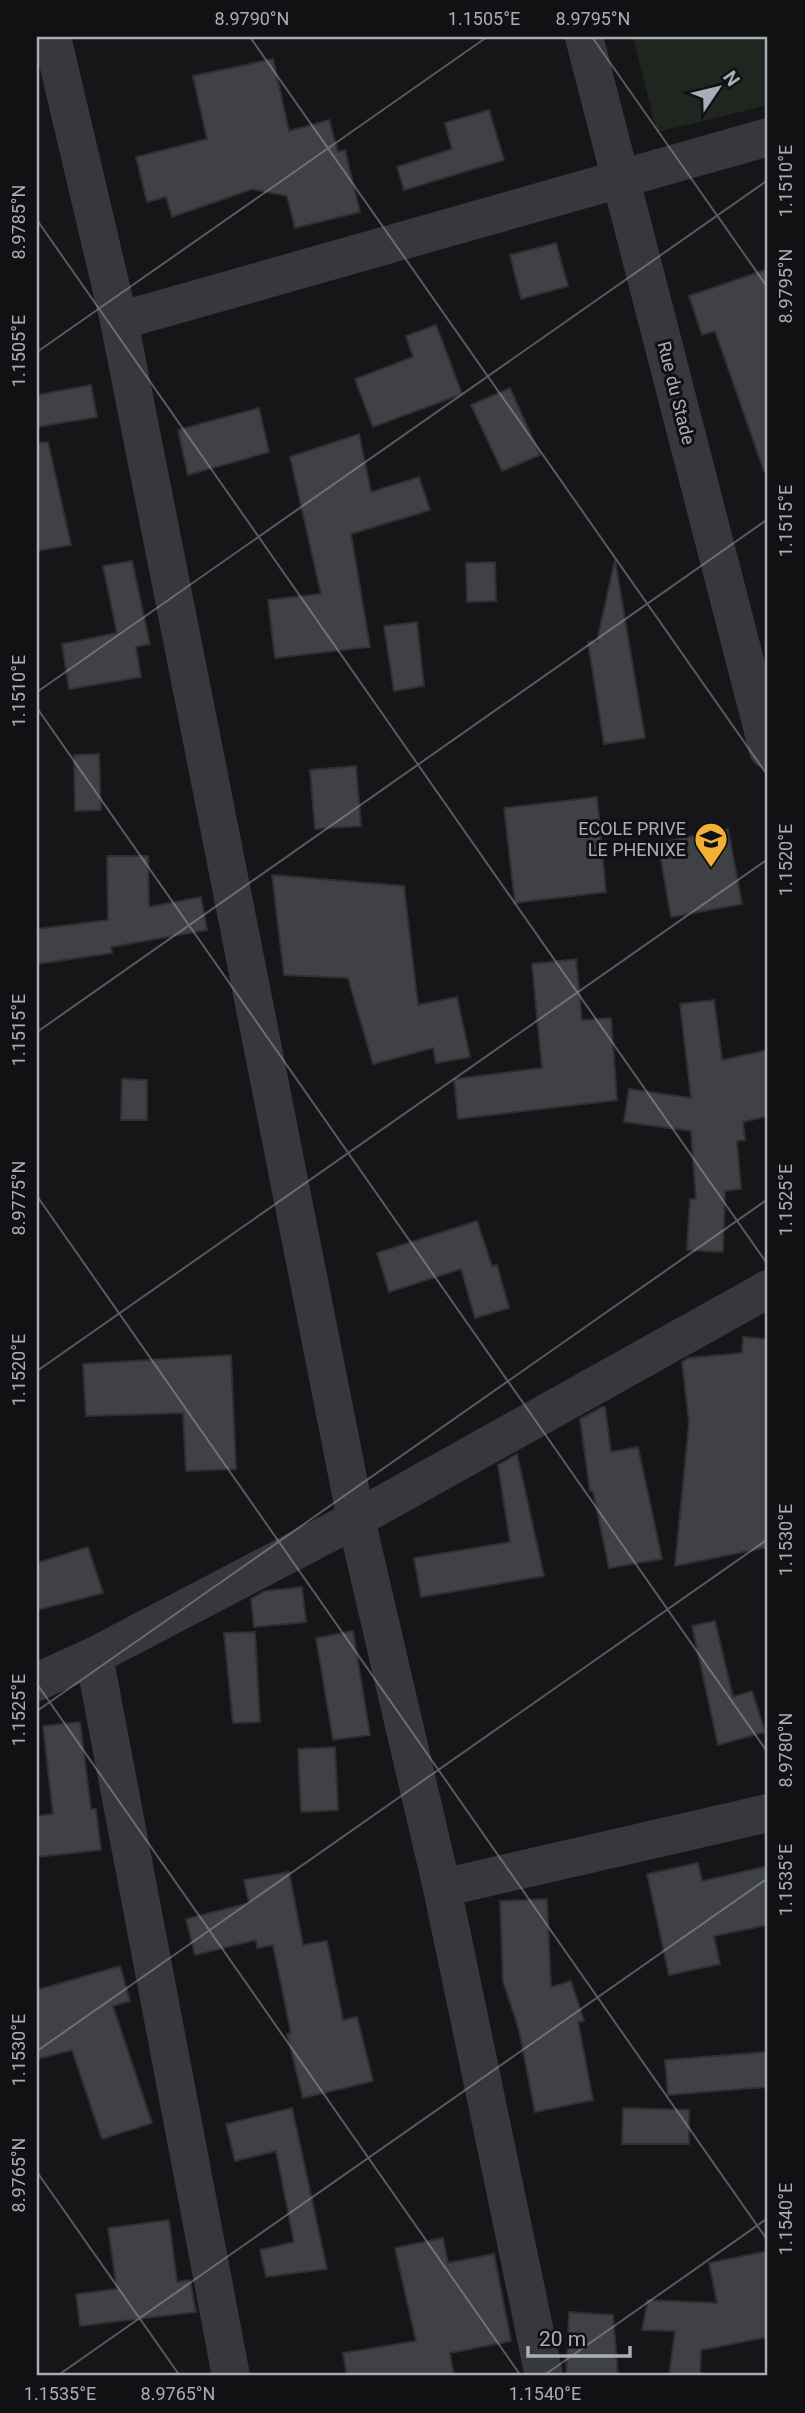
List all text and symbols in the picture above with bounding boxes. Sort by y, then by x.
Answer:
text: 8.9790°N [215,8,289,29]
text: 1.1505°E [448,8,520,29]
text: 8.9795°N [556,8,630,29]
north arrow [682,52,752,122]
text: N [718,66,745,91]
text: 1.1510°E [775,145,796,217]
text: 8.9785°N [8,185,29,259]
text: 8.9795°N [775,249,796,323]
text: 1.1505°E [8,315,29,387]
street label: Rue du Stade [654,339,699,447]
text: 1.1515°E [775,485,796,557]
text: 1.1510°E [8,655,29,727]
place label: ECOLE PRIVE LE PHENIXE [578,818,686,860]
school or university icon: ECOLE PRIVE LE PHENIXE [692,820,730,869]
text: 1.1520°E [775,824,796,896]
text: 1.1515°E [8,994,29,1066]
text: 8.9775°N [8,1161,29,1235]
text: 1.1525°E [775,1164,796,1236]
text: 1.1520°E [8,1334,29,1406]
text: 1.1530°E [775,1504,796,1576]
text: 1.1525°E [8,1674,29,1746]
text: 8.9780°N [775,1713,796,1787]
text: 1.1535°E [775,1844,796,1916]
text: 1.1530°E [8,2014,29,2086]
text: 8.9765°N [8,2138,29,2212]
text: 1.1540°E [775,2183,796,2255]
scale bar [528,2315,630,2359]
text: 20 m [539,2327,586,2351]
text: 1.1535°E [24,2383,96,2404]
text: 8.9765°N [141,2383,215,2404]
text: 1.1540°E [509,2383,581,2404]

